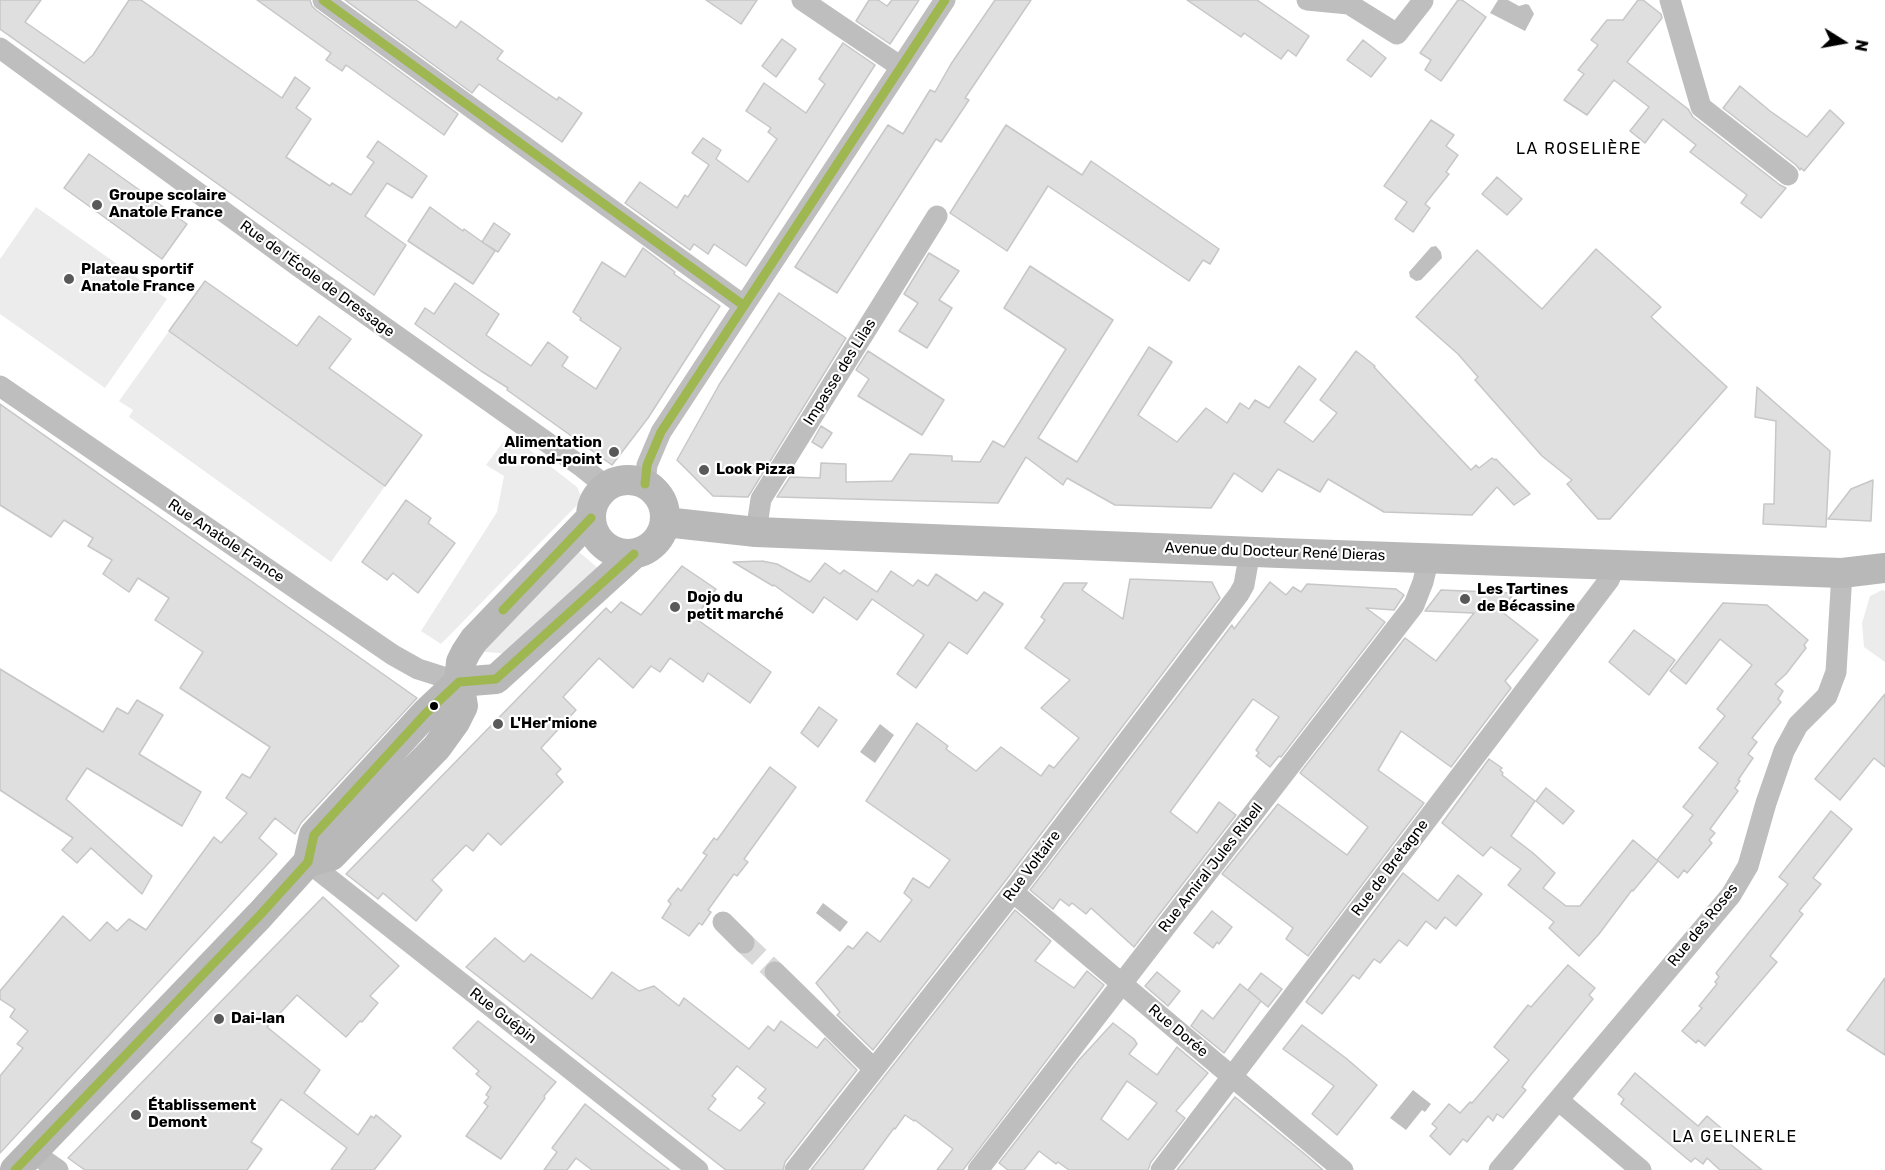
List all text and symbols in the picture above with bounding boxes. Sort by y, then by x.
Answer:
north arrow [1813,12,1873,72]
text: N [1851,38,1872,53]
district label: LA ROSELIÈRE [1516,139,1642,159]
place label: Groupe scolaire Anatole France [109,187,226,222]
marker: Groupe scolaire Anatole France [90,198,104,212]
street label: Rue de l'École de Dressage [236,217,398,341]
place label: Plateau sportif Anatole France [81,261,195,296]
marker: Plateau sportif Anatole France [62,272,76,286]
street label: Impasse des Lilas [800,315,880,429]
place label: Alimentation du rond-point [498,434,602,469]
marker: Alimentation du rond-point [607,445,621,459]
place label: Look Pizza [716,461,795,479]
marker: Look Pizza [697,463,711,477]
street label: Rue Anatole France [164,495,288,587]
street label: Avenue du Docteur René Dieras [1164,539,1386,565]
place label: Les Tartines de Bécassine [1477,581,1575,616]
place label: Dojo du petit marché [687,589,784,624]
marker: Les Tartines de Bécassine [1458,592,1472,606]
marker: Dojo du petit marché [668,600,682,614]
unlabelled marker [428,700,440,712]
place label: L'Her'mione [510,715,597,733]
marker: L'Her'mione [491,717,505,731]
street label: Rue Amiral Jules Ribell [1155,800,1267,936]
street label: Rue de Bretagne [1348,816,1432,920]
street label: Rue Voltaire [1000,827,1064,905]
street label: Rue des Roses [1664,880,1742,970]
street label: Rue Guépin [466,984,540,1048]
street label: Rue Dorée [1145,1001,1211,1061]
place label: Dai-lan [231,1010,285,1028]
marker: Dai-lan [212,1012,226,1026]
place label: Établissement Demont [148,1097,256,1132]
marker: Établissement Demont [129,1108,143,1122]
district label: LA GELINERLE [1672,1127,1798,1147]

